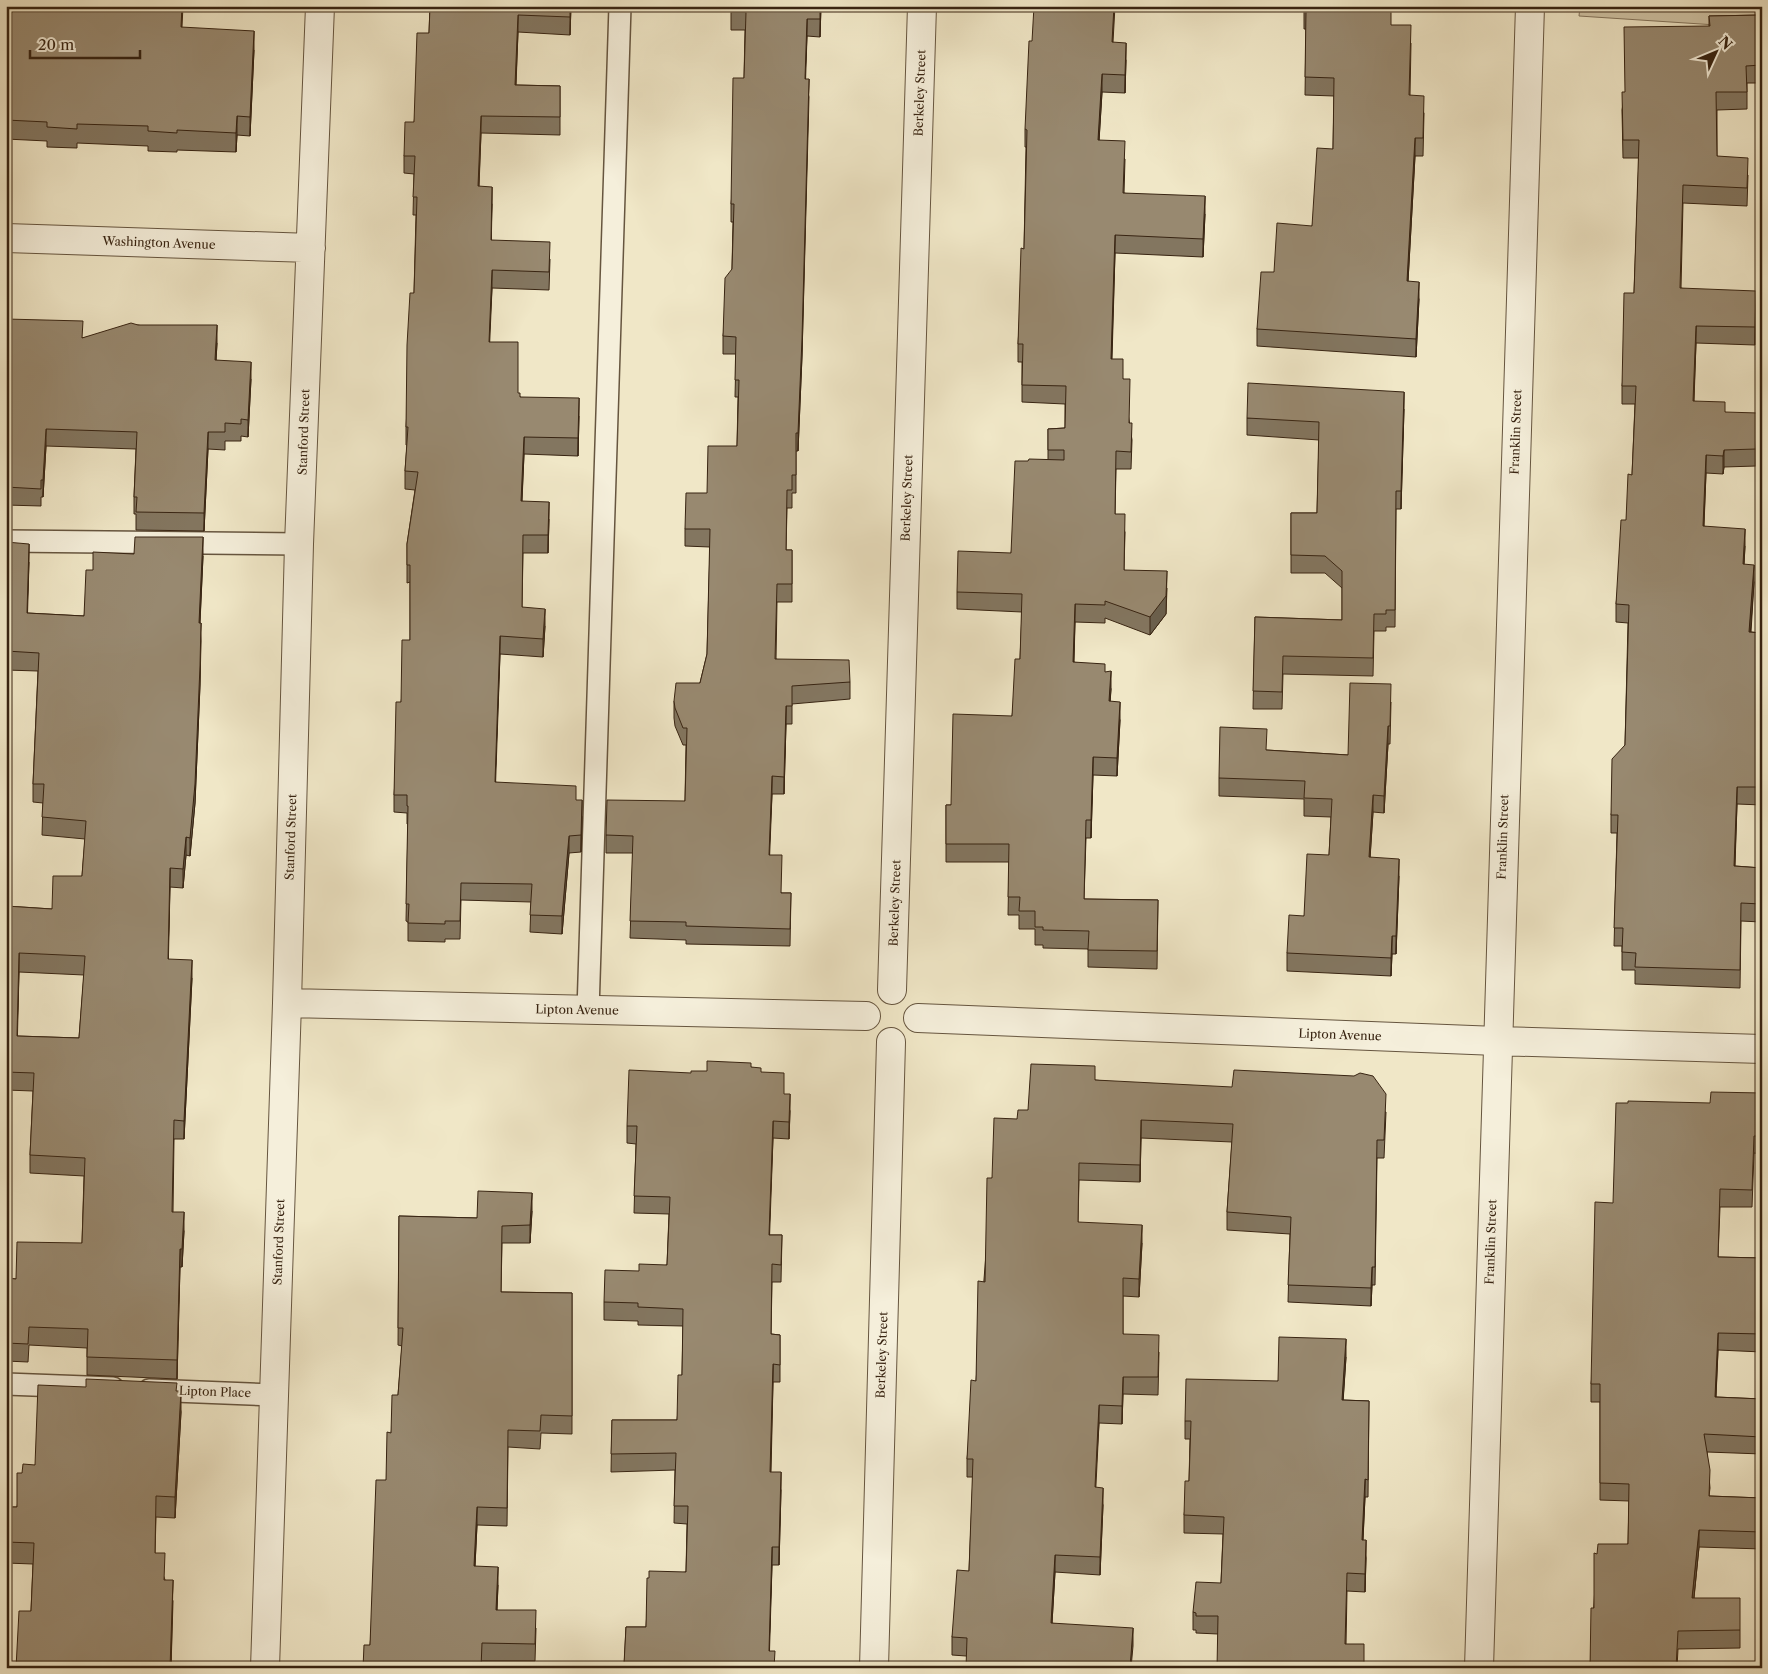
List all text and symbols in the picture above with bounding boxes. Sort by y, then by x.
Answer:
scale bar [30,28,140,60]
north arrow [1690,28,1740,78]
text: N [1715,32,1736,54]
text: 20 m [38,35,74,54]
street label: Berkeley Street [910,49,929,137]
street label: Washington Avenue [101,233,216,252]
street label: Stanford Street [295,388,313,475]
street label: Franklin Street [1507,388,1525,475]
street label: Berkeley Street [897,454,916,542]
street label: Stanford Street [282,793,300,880]
street label: Franklin Street [1494,793,1512,880]
street label: Berkeley Street [885,859,904,947]
street label: Lipton Avenue [535,1001,619,1018]
street label: Lipton Avenue [1298,1026,1382,1043]
street label: Stanford Street [270,1198,288,1285]
street label: Franklin Street [1482,1198,1500,1285]
street label: Berkeley Street [872,1311,891,1399]
street label: Lipton Place [179,1383,252,1400]

